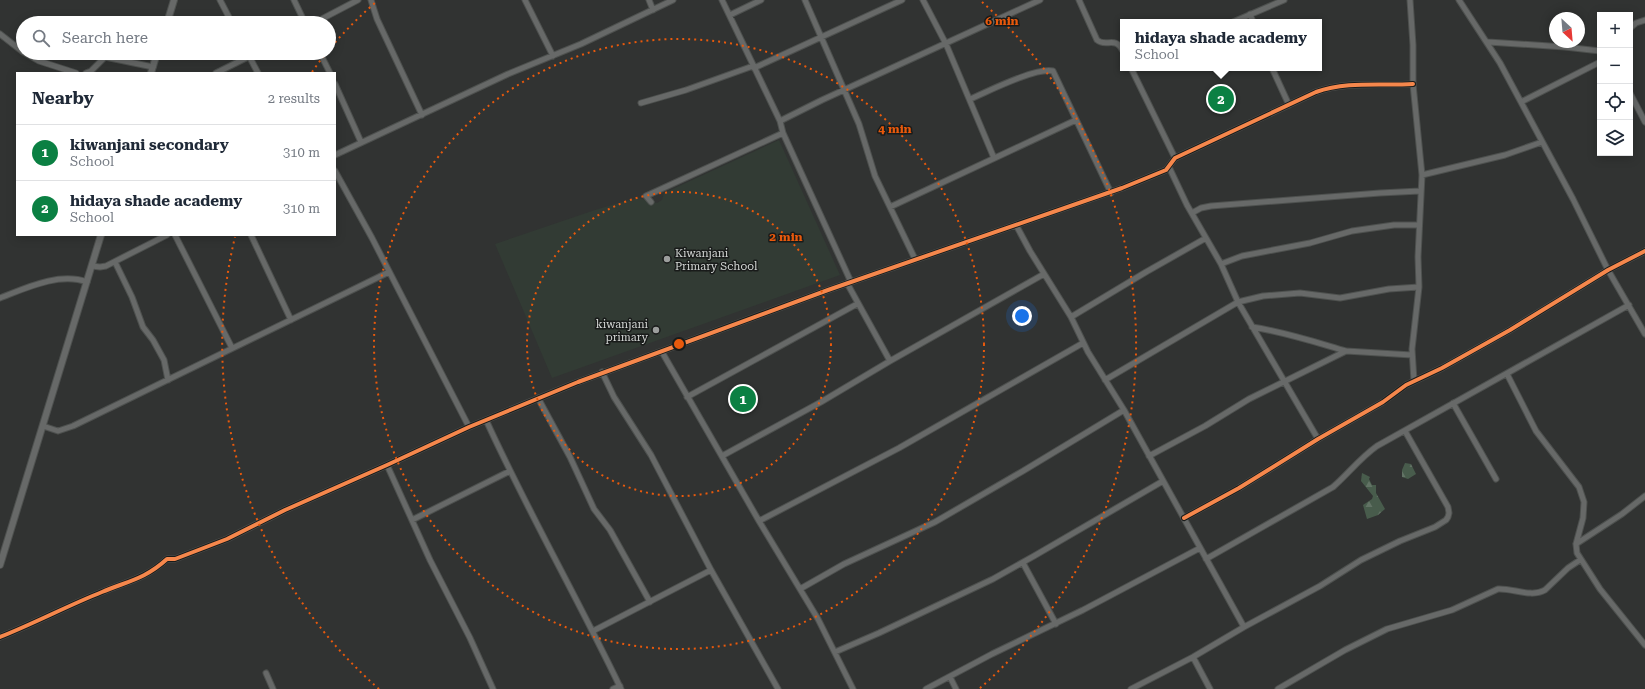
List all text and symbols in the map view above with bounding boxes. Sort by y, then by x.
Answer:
north arrow [1549,12,1585,48]
map controls [1597,12,1633,156]
button: + [1597,12,1633,48]
text: 6 min [985,14,1019,28]
search box [16,16,336,60]
popup [1120,19,1322,71]
icon: search [30,27,52,49]
text: Search here [62,29,148,47]
text: hidaya shade academy [1135,29,1307,47]
text: School [1135,47,1179,62]
button: − [1597,48,1633,84]
pin: 2 [1208,84,1234,114]
button: locate [1597,84,1633,120]
text: Nearby [32,88,94,108]
text: 2 results [268,91,320,106]
button: layers [1597,120,1633,156]
text: 4 min [878,122,912,136]
text: kiwanjani secondary [70,136,229,154]
text: 1 [41,145,49,160]
text: 310 m [283,145,320,160]
text: School [70,154,114,169]
text: hidaya shade academy [70,192,242,210]
text: 2 [41,201,49,216]
text: 310 m [283,201,320,216]
text: School [70,210,114,225]
text: 2 min [769,230,803,244]
place label: Kiwanjani Primary School [675,247,758,273]
marker: Kiwanjani Primary School [662,254,672,264]
your location [1012,306,1032,326]
place label: kiwanjani primary [596,318,648,344]
marker: kiwanjani primary [651,325,661,335]
centre of rings [672,337,686,351]
pin: 1 [730,384,756,414]

